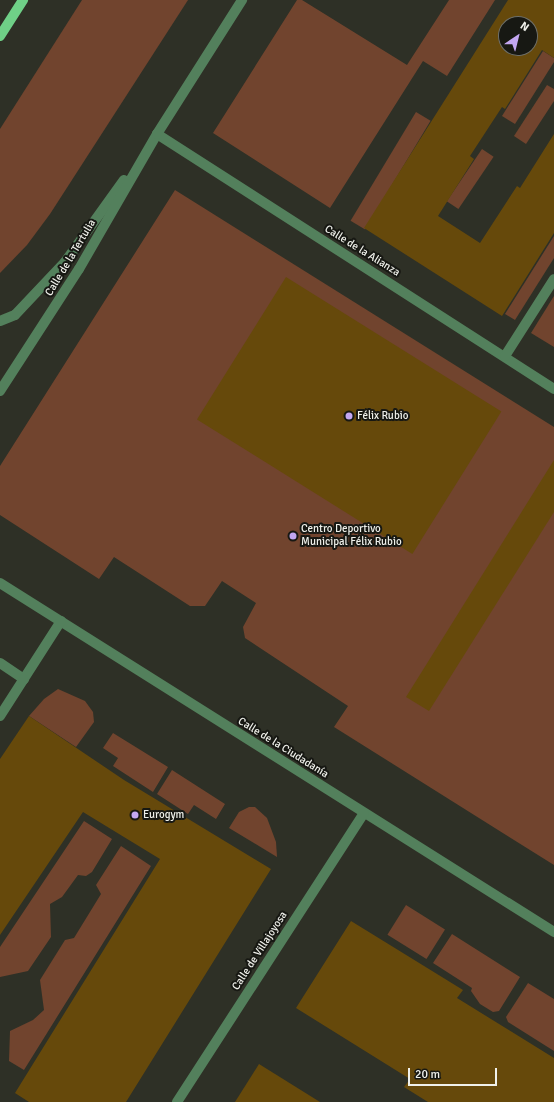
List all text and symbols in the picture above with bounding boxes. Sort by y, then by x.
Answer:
north arrow [498,16,538,56]
text: N [518,19,531,34]
street label: Calle de la Tertulia [43,217,99,299]
street label: Calle de la Alianza [322,223,402,279]
place label: Félix Rubio [357,409,408,423]
marker: Félix Rubio [344,411,354,421]
place label: Centro Deportivo Municipal Félix Rubio [301,523,402,549]
marker: Centro Deportivo Municipal Félix Rubio [288,531,298,541]
street label: Calle de la Ciudadanía [235,715,331,781]
place label: Eurogym [143,808,184,822]
marker: Eurogym [130,810,140,820]
street label: Calle de Villajoyosa [230,909,290,993]
scale bar [410,1060,499,1086]
text: 20 m [415,1067,440,1082]

